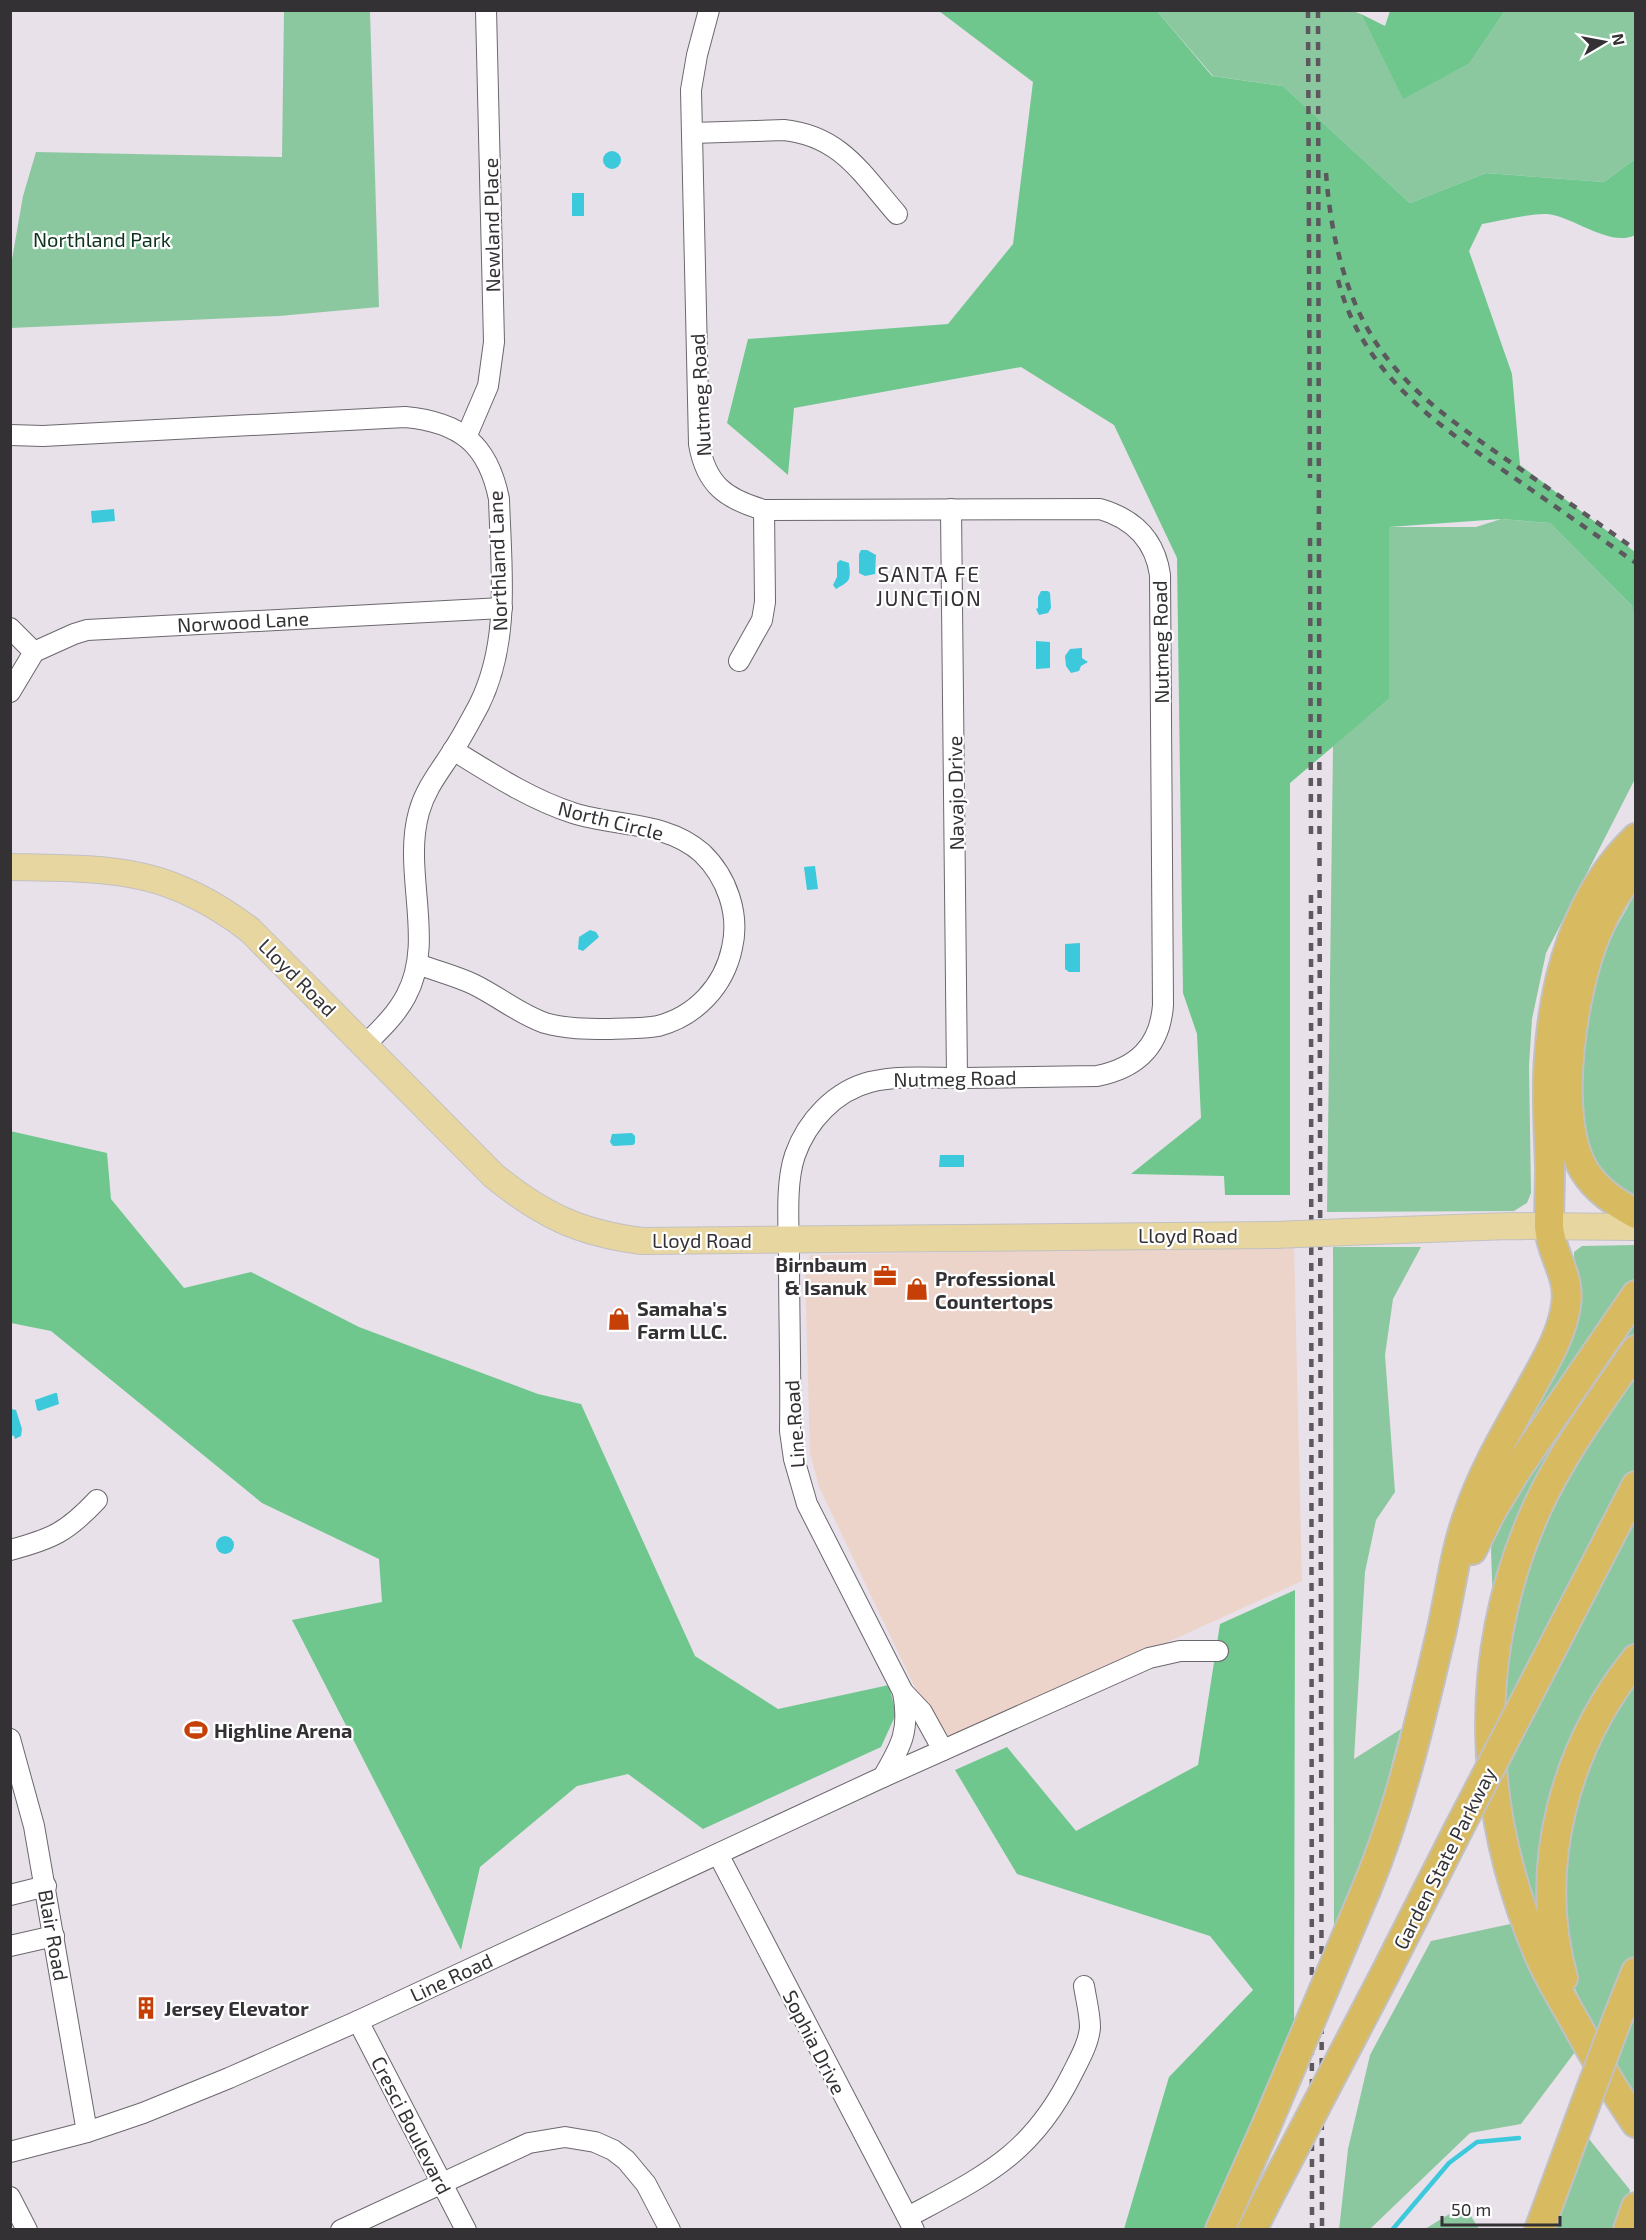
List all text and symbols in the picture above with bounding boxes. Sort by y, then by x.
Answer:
north arrow [1574,12,1634,72]
text: N [1609,32,1630,47]
street label: Newland Place [478,157,504,293]
park label: Northland Park [33,227,171,251]
street label: Nutmeg Road [685,333,715,457]
street label: Northland Lane [483,490,511,632]
district label: SANTA FE JUNCTION [876,561,982,610]
street label: Nutmeg Road [1147,580,1173,704]
street label: Norwood Lane [176,606,310,636]
street label: Navajo Drive [942,735,968,851]
street label: North Circle [556,795,666,845]
street label: Lloyd Road [254,933,342,1021]
street label: Nutmeg Road [893,1065,1017,1091]
street label: Lloyd Road [1138,1223,1238,1247]
street label: Lloyd Road [652,1228,752,1252]
place label: Birnbaum & Isanuk [775,1252,868,1299]
office icon: Birnbaum & Isanuk [872,1263,898,1289]
place label: Professional Countertops [935,1266,1056,1313]
shop icon: Professional Countertops [904,1276,930,1302]
place label: Samaha's Farm LLC. [637,1296,727,1343]
shop icon: Samaha's Farm LLC. [606,1306,632,1332]
street label: Line Road [779,1379,809,1469]
sports icon: Highline Arena [183,1717,209,1743]
place label: Highline Arena [214,1718,352,1742]
street label: Garden State Parkway [1388,1763,1501,1953]
street label: Blair Road [34,1887,74,1983]
street label: Line Road [406,1948,496,2006]
street label: Sophia Drive [779,1986,851,2098]
building icon: Jersey Elevator [133,1995,159,2021]
place label: Jersey Elevator [164,1996,309,2021]
street label: Cresci Boulevard [367,2052,457,2198]
scale bar [1442,2189,1560,2227]
text: 50 m [1451,2198,1491,2220]

